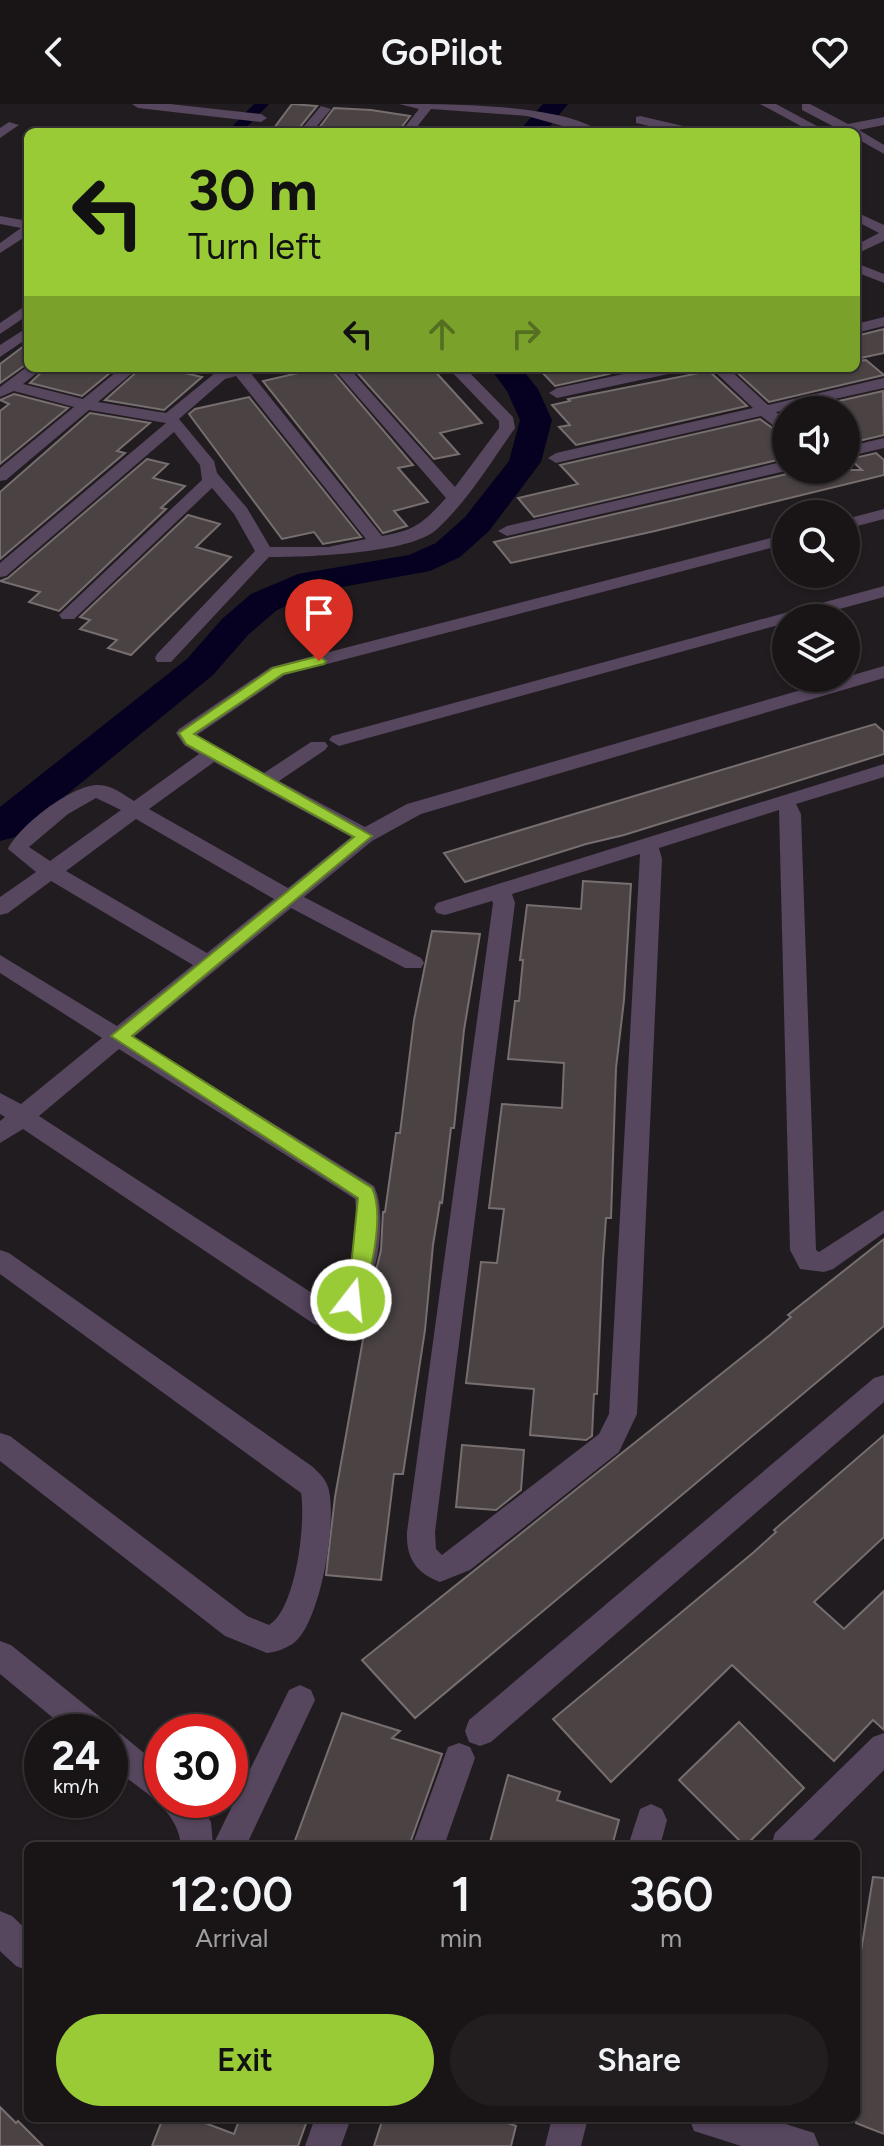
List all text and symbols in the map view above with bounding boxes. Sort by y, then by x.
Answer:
icon: back [32,30,76,74]
icon: heart [808,30,852,74]
text: GoPilot [381,31,503,74]
text: 30 m [188,157,318,224]
icon: left [56,160,160,264]
text: Turn left [188,225,322,268]
icon: left [336,312,380,356]
icon: ahead [420,312,464,356]
icon: right [504,312,548,356]
map controls [772,396,860,692]
button: sound [772,396,860,484]
button: search [772,500,860,588]
pin [285,579,353,661]
icon: arrive [297,591,341,635]
button: layers [772,604,860,692]
position arrow [309,1258,393,1342]
speed limit sign: 30 [144,1714,248,1818]
text: 24 [52,1732,100,1780]
text: km/h [53,1774,99,1798]
text: 12:00 [170,1865,293,1923]
text: 1 [451,1865,471,1923]
text: 360 [629,1865,714,1923]
text: Arrival [195,1922,269,1954]
text: min [440,1922,482,1954]
text: m [660,1922,682,1954]
button: Exit [56,2014,434,2106]
button: Share [450,2014,828,2106]

